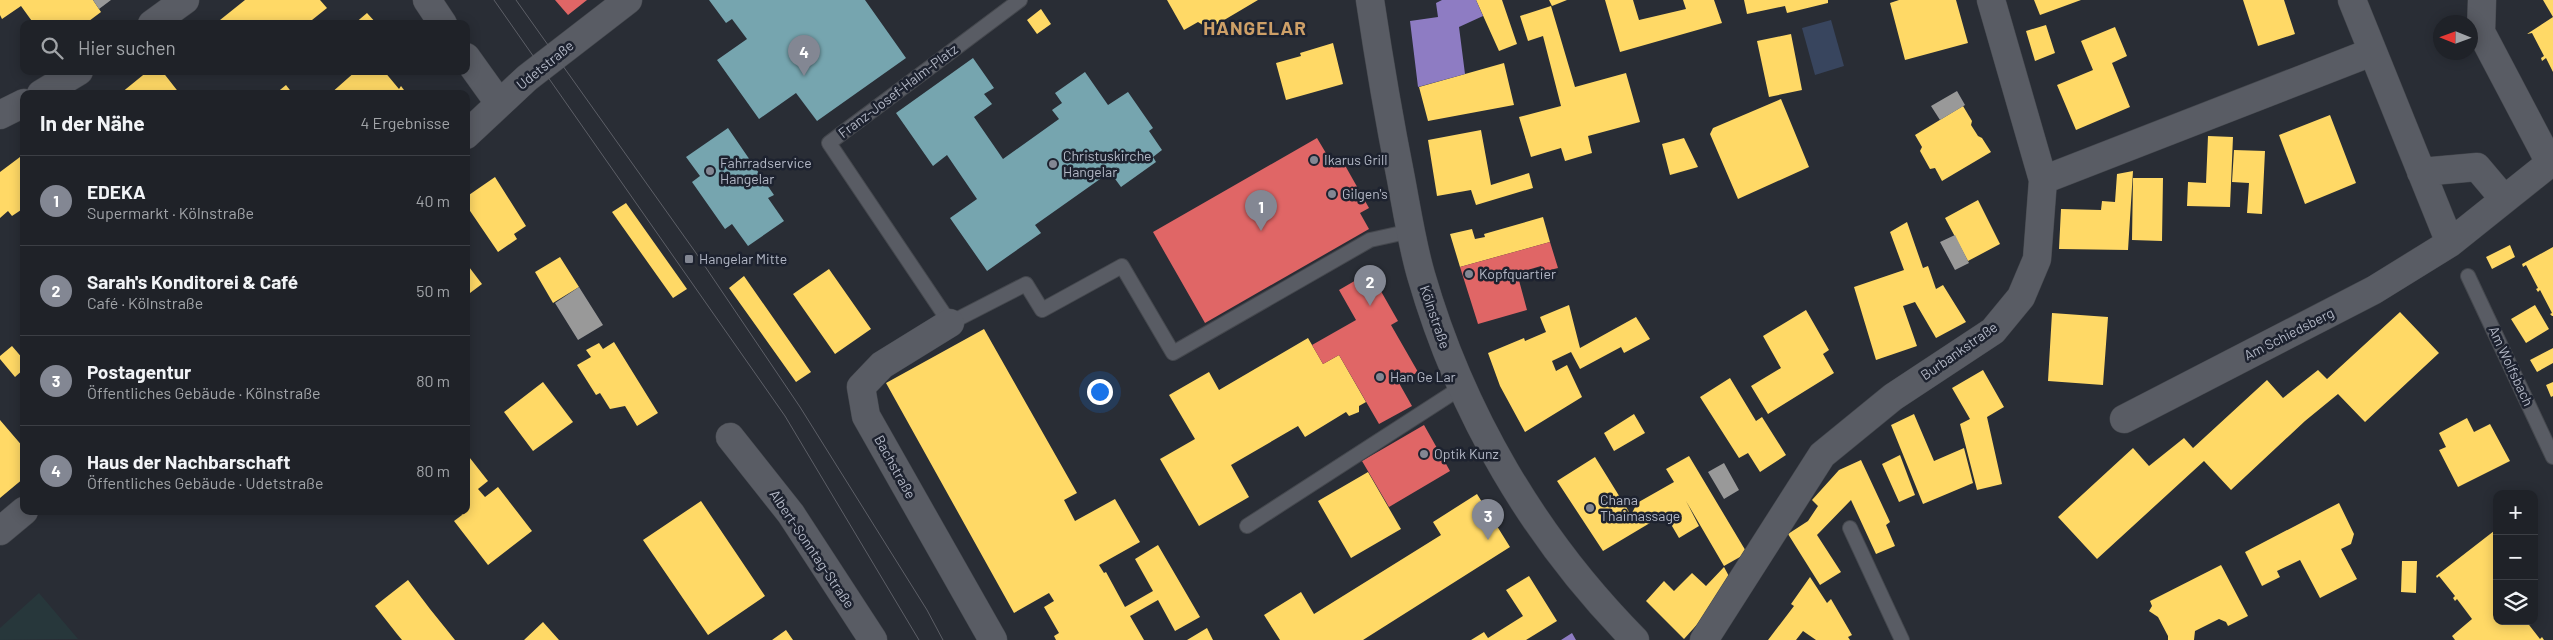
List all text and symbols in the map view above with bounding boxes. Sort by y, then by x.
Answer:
north arrow [2433,15,2478,60]
district label: HANGELAR [1203,16,1307,39]
search box [20,20,470,75]
icon: search [38,34,66,62]
pin: 4 [788,35,820,76]
text: Hier suchen [78,36,176,59]
street label: Udetstraße [513,36,577,93]
street label: Franz-Josef-Halm-Platz [835,40,961,141]
text: In der Nähe [40,110,145,135]
text: 4 Ergebnisse [360,113,450,132]
place label: Christuskirche Hangelar [1063,147,1152,180]
place label: Ikarus Grill [1324,151,1388,168]
place label: Fahrradservice Hangelar [720,154,812,187]
marker: Ikarus Grill [1308,154,1320,166]
marker: Christuskirche Hangelar [1047,158,1059,170]
marker: Fahrradservice Hangelar [704,165,716,177]
text: EDEKA [87,180,146,203]
place label: Gilgen's [1342,185,1388,202]
marker: Gilgen's [1326,188,1338,200]
pin: 1 [1245,190,1277,231]
text: 1 [53,191,59,210]
text: 40 m [416,191,450,210]
text: Supermarkt · Kölnstraße [87,203,254,222]
place label: Hangelar Mitte [699,250,787,267]
marker: Hangelar Mitte [683,253,695,265]
pin: 2 [1354,265,1386,306]
place label: Kopfquartier [1479,265,1556,282]
marker: Kopfquartier [1463,268,1475,280]
text: Sarah's Konditorei & Café [87,270,298,293]
text: 2 [52,281,60,300]
text: 50 m [416,281,450,300]
street label: Kölnstraße [1417,283,1454,351]
text: Café · Kölnstraße [87,293,203,312]
street label: Am Schiedsberg [2241,304,2337,364]
street label: Burbankstraße [1917,318,2000,383]
street label: Am Wolfsbach [2485,323,2537,409]
text: Postagentur [87,360,191,383]
place label: Han Ge Lar [1390,368,1456,385]
text: 3 [52,371,60,390]
text: 80 m [416,371,450,390]
marker: Han Ge Lar [1374,371,1386,383]
your location [1087,379,1113,405]
text: Öffentliches Gebäude · Kölnstraße [87,383,321,402]
street label: Bachstraße [871,432,920,501]
place label: Optik Kunz [1434,445,1499,462]
marker: Optik Kunz [1418,448,1430,460]
text: Haus der Nachbarschaft [87,450,291,473]
text: 4 [51,461,61,480]
text: 80 m [416,461,450,480]
text: Öffentliches Gebäude · Udetstraße [87,473,324,492]
street label: Albert-Sonntag-Straße [766,486,858,611]
map controls [2493,490,2538,625]
button: + [2493,490,2538,535]
place label: Chana Thaimassage [1600,491,1680,524]
pin: 3 [1472,499,1504,540]
marker: Chana Thaimassage [1584,502,1596,514]
button: − [2493,535,2538,580]
button: layers [2493,580,2538,625]

